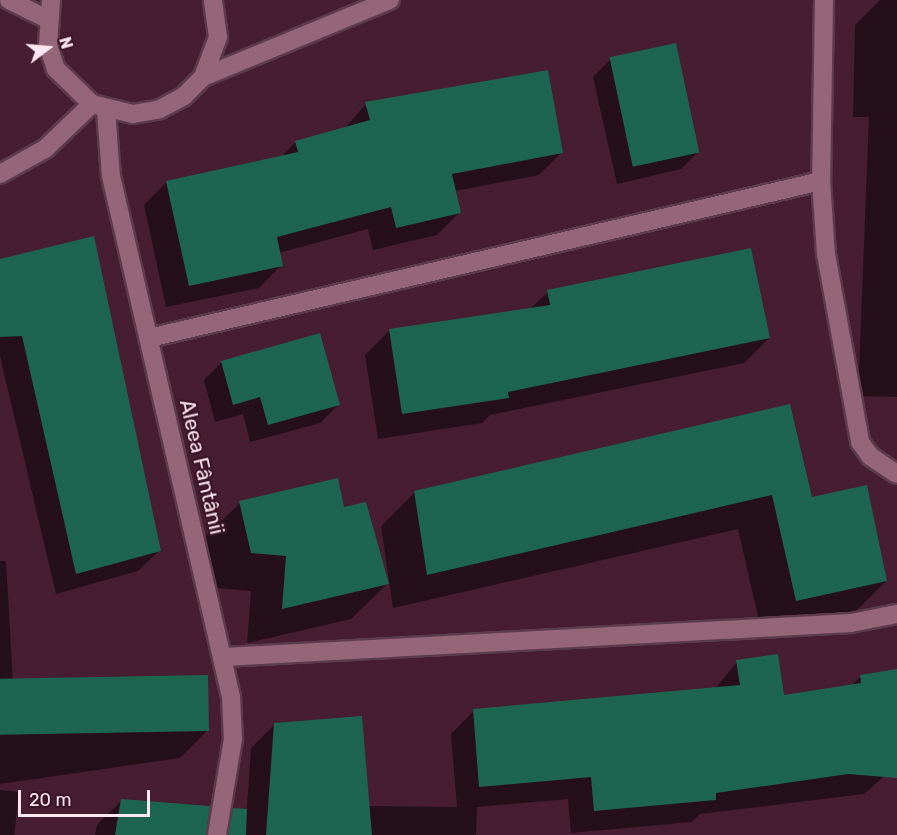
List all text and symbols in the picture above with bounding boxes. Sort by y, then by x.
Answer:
north arrow [18,18,78,78]
text: N [55,35,77,51]
street label: Aleea Fântânii [174,397,230,537]
scale bar [21,778,153,816]
text: 20 m [29,789,71,811]

